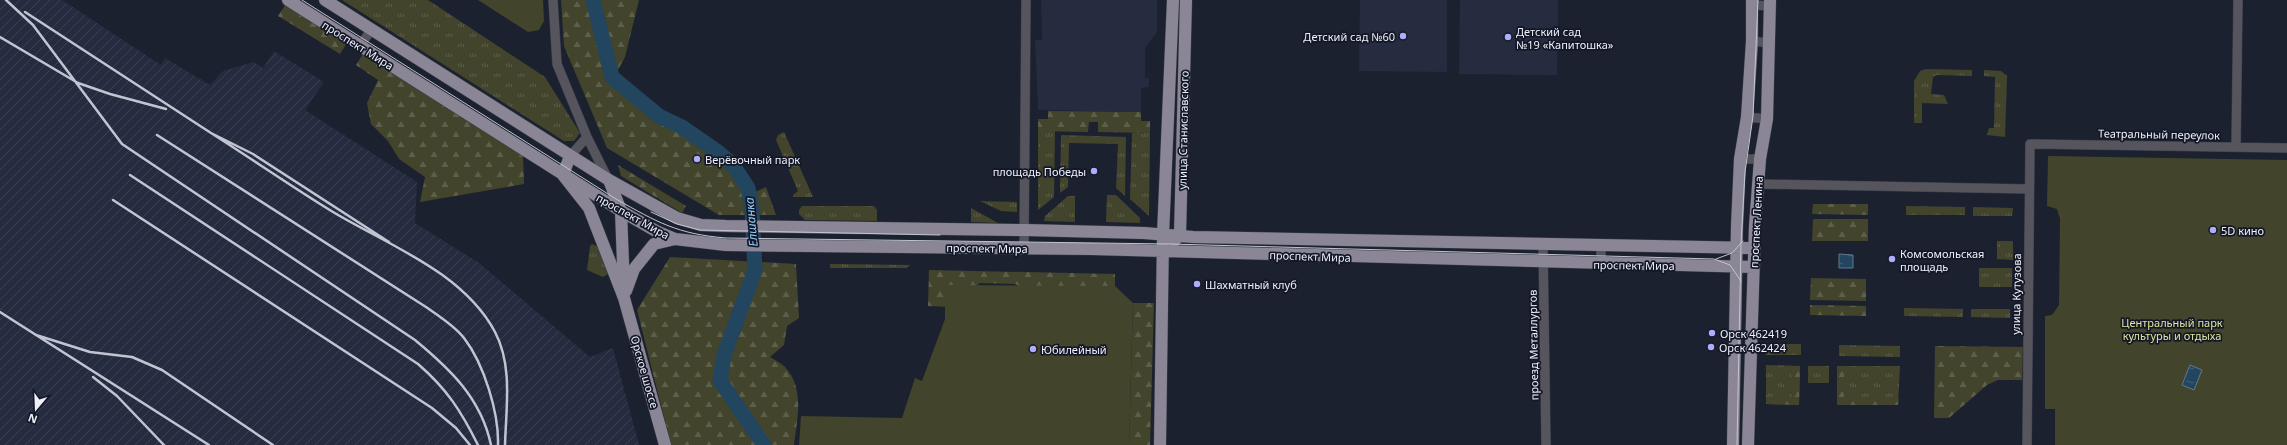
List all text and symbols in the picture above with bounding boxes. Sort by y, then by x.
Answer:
street label: проспект Мира [319,17,397,73]
place label: Детский сад №19 «Капитошка» [1516,24,1614,52]
place label: Детский сад №60 [1303,29,1395,44]
marker: Детский сад №60 [1398,31,1408,41]
marker: Детский сад №19 «Капитошка» [1503,32,1513,42]
street label: улица Станиславского [1174,70,1192,190]
street label: Театральный переулок [2098,125,2220,143]
place label: Верёвочный парк [705,152,800,167]
marker: Верёвочный парк [692,154,702,164]
place label: площадь Победы [993,164,1086,179]
marker: площадь Победы [1089,166,1099,176]
street label: проспект Ленина [1746,176,1766,268]
street label: проспект Мира [594,190,672,242]
water label: Елшанка [740,196,762,247]
place label: 5D кино [2221,223,2264,238]
marker: 5D кино [2208,225,2218,235]
street label: проспект Мира [946,240,1028,256]
place label: Комсомольская площадь [1900,246,1984,274]
street label: проспект Мира [1269,247,1351,265]
street label: улица Кутузова [2008,253,2024,335]
marker: Комсомольская площадь [1887,254,1897,264]
street label: проспект Мира [1593,257,1675,273]
place label: Шахматный клуб [1205,277,1297,292]
marker: Шахматный клуб [1192,279,1202,289]
street label: проезд Металлургов [1525,290,1541,400]
park label: Центральный парк культуры и отдыха [2121,315,2223,343]
place label: Орск 462419 [1720,326,1787,341]
marker: Орск 462419 [1707,328,1717,338]
street label: Орское шоссе [628,334,662,410]
place label: Орск 462424 [1719,340,1787,355]
place label: Юбилейный [1041,342,1107,357]
marker: Орск 462424 [1706,342,1716,352]
marker: Юбилейный [1028,344,1038,354]
north arrow [16,389,56,429]
text: N [26,410,39,427]

